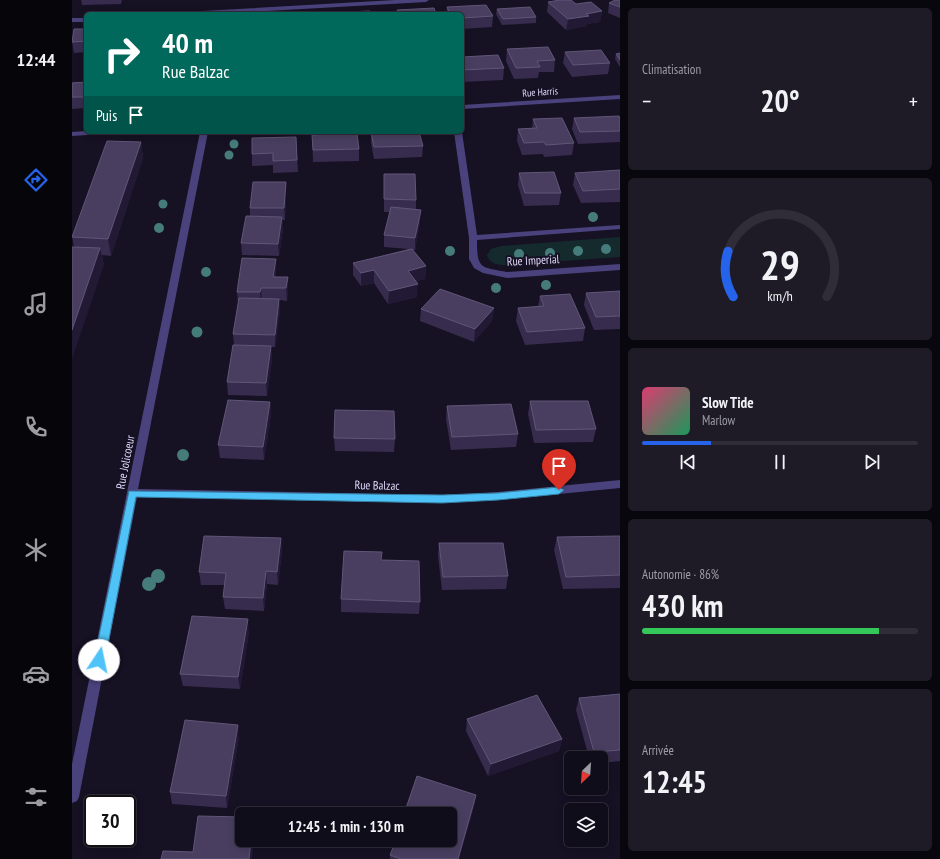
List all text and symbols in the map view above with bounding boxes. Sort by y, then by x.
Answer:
text: 40 m [162,24,213,61]
icon: right [96,28,148,80]
text: 12:44 [17,48,55,71]
text: Rue Balzac [162,60,230,83]
text: Climatisation [642,61,701,78]
text: 20° [760,81,800,120]
street label: Rue Harris [522,84,559,100]
text: − [642,87,651,115]
text: + [909,87,918,115]
icon: arrive [125,104,147,126]
text: Puis [96,106,117,125]
icon: directions [22,166,50,194]
text: 29 [760,238,800,291]
street label: Rue Imperial [506,251,560,269]
text: km/h [767,286,793,305]
icon: music [22,290,50,318]
text: Slow Tide [702,393,754,412]
text: Marlow [702,412,735,429]
icon: phone [22,413,50,441]
street label: Rue Jolicoeur [112,433,138,490]
pin [542,449,576,490]
icon: previous [677,451,699,473]
icon: pause [769,451,791,473]
icon: next [861,451,883,473]
icon: arrive [548,455,570,477]
street label: Rue Balzac [354,477,400,493]
icon: climate [22,536,50,564]
text: Autonomie · 86% [642,566,719,583]
text: 430 km [642,586,723,625]
position arrow [78,639,120,681]
icon: car [22,660,50,688]
text: Arrivée [642,742,674,759]
north arrow [564,751,608,795]
map controls [564,751,608,847]
text: 12:45 [642,762,707,801]
icon: filters [22,783,50,811]
speed limit sign: 30 [84,795,136,847]
button: layers [564,803,608,847]
text: 12:45 · 1 min · 130 m [288,817,404,836]

